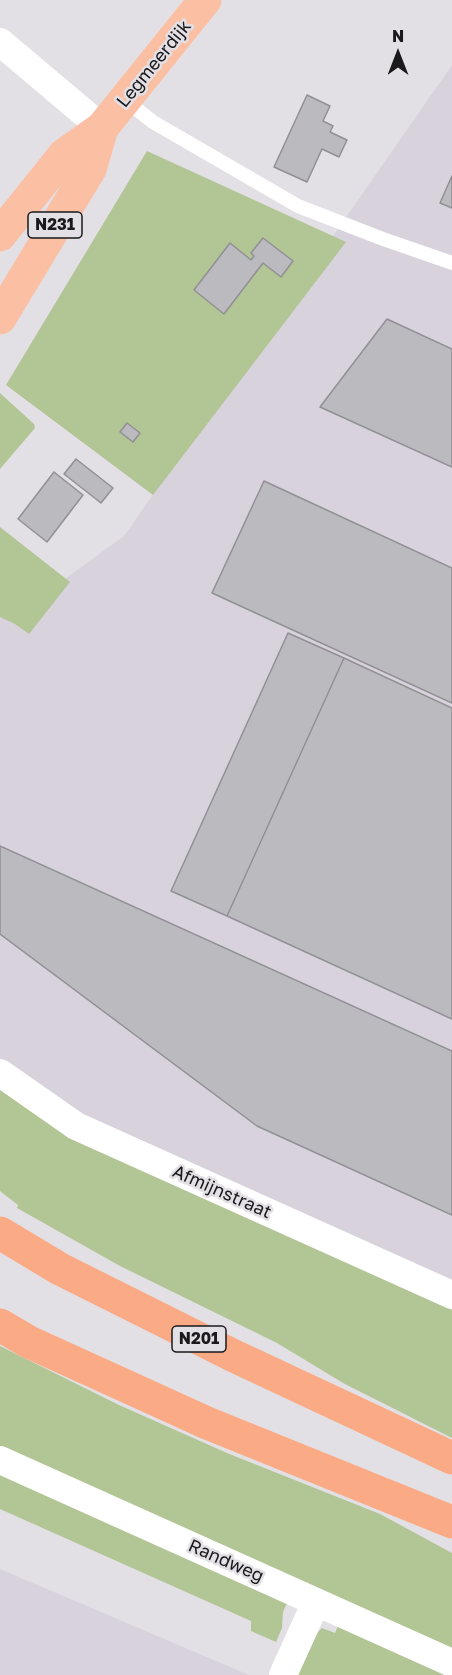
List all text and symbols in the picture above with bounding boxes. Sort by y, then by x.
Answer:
street label: Legmeerdijk [112,16,196,112]
north arrow [368,24,428,84]
text: N [392,26,404,46]
road number: N231 [28,212,82,238]
street label: Afmijnstraat [169,1161,275,1223]
road number: N201 [172,1326,226,1352]
street label: Randweg [185,1535,267,1587]

